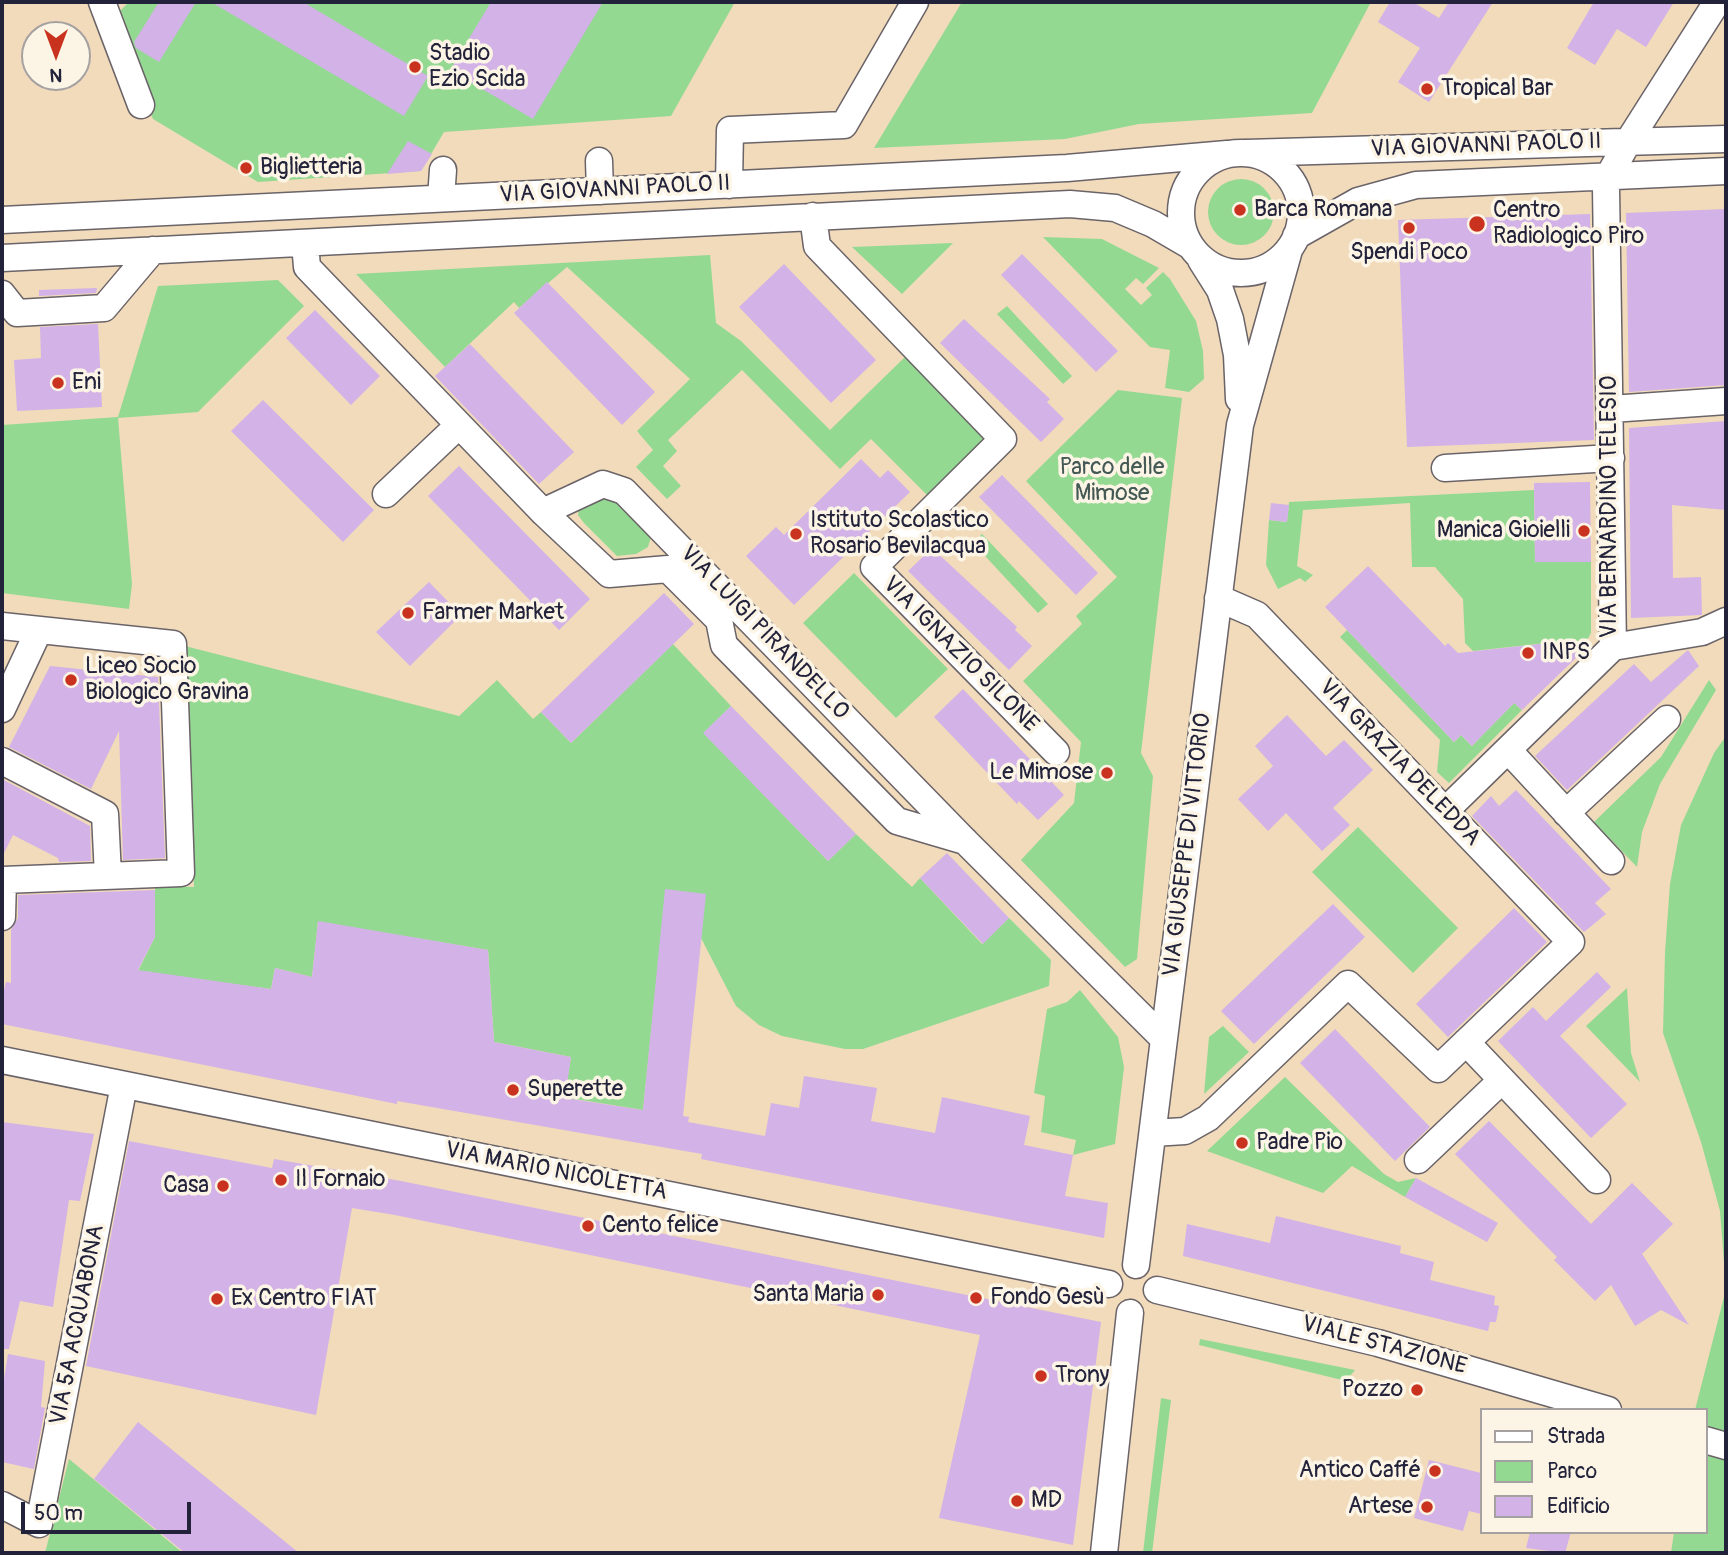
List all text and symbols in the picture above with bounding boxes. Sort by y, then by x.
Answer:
north arrow [21,21,91,91]
place label: Stadio Ezio Scida [429,40,526,94]
marker: Stadio Ezio Scida [407,59,423,75]
text: N [50,63,62,87]
place label: Tropical Bar [1441,75,1553,103]
marker: Tropical Bar [1419,81,1435,97]
street label: VIA GIOVANNI PAOLO II [1370,128,1602,164]
place label: Biglietteria [260,154,362,182]
marker: Biglietteria [238,160,254,176]
street label: VIA GIOVANNI PAOLO II [499,170,731,210]
place label: Barca Romana [1254,196,1392,224]
place label: Centro Radiologico Piro [1493,197,1644,251]
marker: Barca Romana [1232,202,1248,218]
marker: Centro Radiologico Piro [1467,214,1487,234]
marker: Spendi Poco [1401,220,1417,236]
place label: Spendi Poco [1350,239,1468,267]
place label: Eni [72,369,101,397]
marker: Eni [50,375,66,391]
street label: VIA BERNARDINO TELESIO [1596,376,1624,638]
park label: Parco delle Mimose [1060,454,1164,508]
place label: Istituto Scolastico Rosario Bevilacqua [810,507,989,561]
place label: Manica Gioielli [1437,517,1570,545]
marker: Manica Gioielli [1576,523,1592,539]
marker: Istituto Scolastico Rosario Bevilacqua [788,526,804,542]
street label: VIA LUIGI PIRANDELLO [674,540,854,726]
street label: VIA IGNAZIO SILONE [876,571,1044,739]
place label: Farmer Market [422,599,564,627]
marker: Farmer Market [400,605,416,621]
place label: INPS [1542,639,1590,667]
marker: INPS [1520,645,1536,661]
place label: Liceo Socio Biologico Gravina [85,653,249,707]
marker: Liceo Socio Biologico Gravina [63,672,79,688]
street label: VIA GRAZIA DELEDDA [1312,674,1486,852]
street label: VIA GIUSEPPE DI VITTORIO [1158,712,1218,978]
place label: Le Mimose [989,759,1093,787]
marker: Le Mimose [1099,765,1115,781]
place label: Superette [527,1076,623,1104]
marker: Superette [505,1082,521,1098]
place label: Padre Pio [1256,1129,1343,1157]
marker: Padre Pio [1234,1135,1250,1151]
street label: VIA MARIO NICOLETTA [443,1137,669,1207]
place label: Il Fornaio [295,1166,385,1194]
place label: Casa [163,1172,209,1200]
marker: Il Fornaio [273,1172,289,1188]
marker: Casa [215,1178,231,1194]
place label: Cento felice [602,1212,718,1240]
marker: Cento felice [580,1218,596,1234]
street label: VIA 5A ACQUABONA [45,1223,111,1427]
place label: Santa Maria [753,1281,864,1309]
place label: Fondo Gesù [990,1284,1105,1312]
place label: Ex Centro FIAT [231,1285,377,1313]
marker: Santa Maria [870,1287,886,1303]
marker: Fondo Gesù [968,1290,984,1306]
marker: Ex Centro FIAT [209,1291,225,1307]
street label: VIALE STAZIONE [1298,1311,1470,1381]
place label: Trony [1055,1362,1109,1390]
marker: Trony [1033,1368,1049,1384]
place label: Pozzo [1342,1376,1403,1404]
marker: Pozzo [1409,1382,1425,1398]
legend [1480,1408,1707,1534]
text: Strada [1547,1423,1605,1450]
place label: Antico Caffé [1299,1457,1421,1485]
text: Parco [1547,1458,1597,1485]
marker: Antico Caffé [1427,1463,1443,1479]
place label: MD [1031,1487,1062,1515]
scale bar [24,1488,194,1532]
marker: MD [1009,1493,1025,1509]
place label: Artese [1348,1493,1413,1521]
text: Edificio [1547,1493,1610,1520]
marker: Artese [1419,1499,1435,1515]
text: 50 m [34,1500,83,1527]

